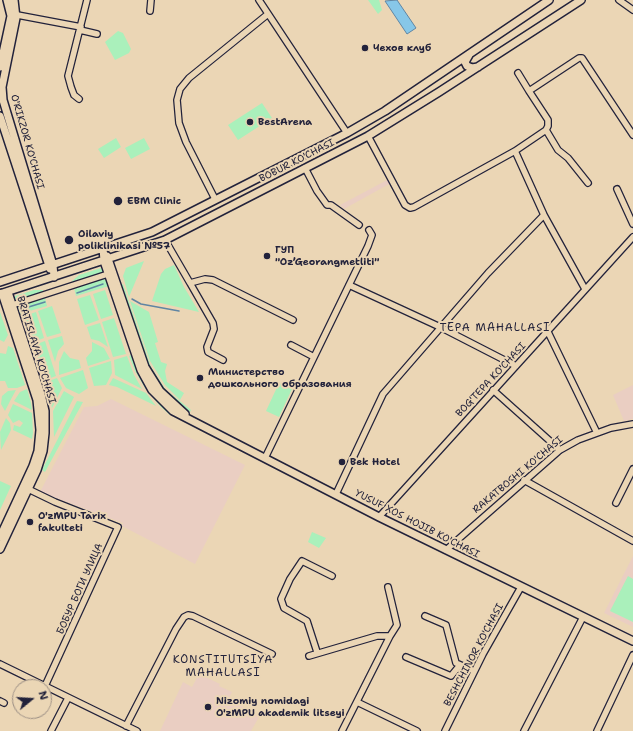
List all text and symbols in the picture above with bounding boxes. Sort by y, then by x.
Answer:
place label: Чехов клуб [373,42,431,54]
marker: Чехов клуб [360,43,370,53]
street label: O'RIKZOR KO'CHASI [8,93,46,191]
place label: BestArena [258,116,312,128]
marker: BestArena [245,117,255,127]
street label: BOBUR KO'CHASI [257,137,337,185]
marker: EBM Clinic [112,195,124,207]
place label: EBM Clinic [127,195,181,207]
place label: Oilaviy poliklinikasi №57 [78,228,170,252]
marker: Oilaviy poliklinikasi №57 [63,234,75,246]
place label: ГУП "Oz’Georangmetliti" [275,244,379,268]
marker: ГУП "Oz’Georangmetliti" [262,251,272,261]
street label: BRATISLAVA KO'CHASI [14,295,58,405]
district label: TEPA MAHALLASI [440,321,550,335]
street label: BOG'TEPA KO'CHASI [453,340,529,420]
place label: Министерство дошкольного образования [208,366,352,390]
marker: Министерство дошкольного образования [195,373,205,383]
street label: RAKATBOSHI KO'CHASI [471,434,565,516]
place label: Bek Hotel [350,456,400,468]
marker: Bek Hotel [337,457,347,467]
street label: YUSUF XOS HOJIB KO'CHASI [353,487,481,561]
place label: O'zMPU Tarix fakulteti [38,510,106,534]
marker: O'zMPU Tarix fakulteti [25,517,35,527]
street label: БОБУР БОГИ УЛИЦА [54,542,106,636]
street label: BESHCHINOR KO'CHASI [442,602,506,708]
district label: KONSTITUTSIYA MAHALLASI [173,653,273,679]
north arrow [12,679,52,719]
text: N [34,689,51,702]
place label: Nizomiy nomidagi O'zMPU akademik litseyi [216,695,345,718]
marker: Nizomiy nomidagi O'zMPU akademik litseyi [203,702,213,712]

